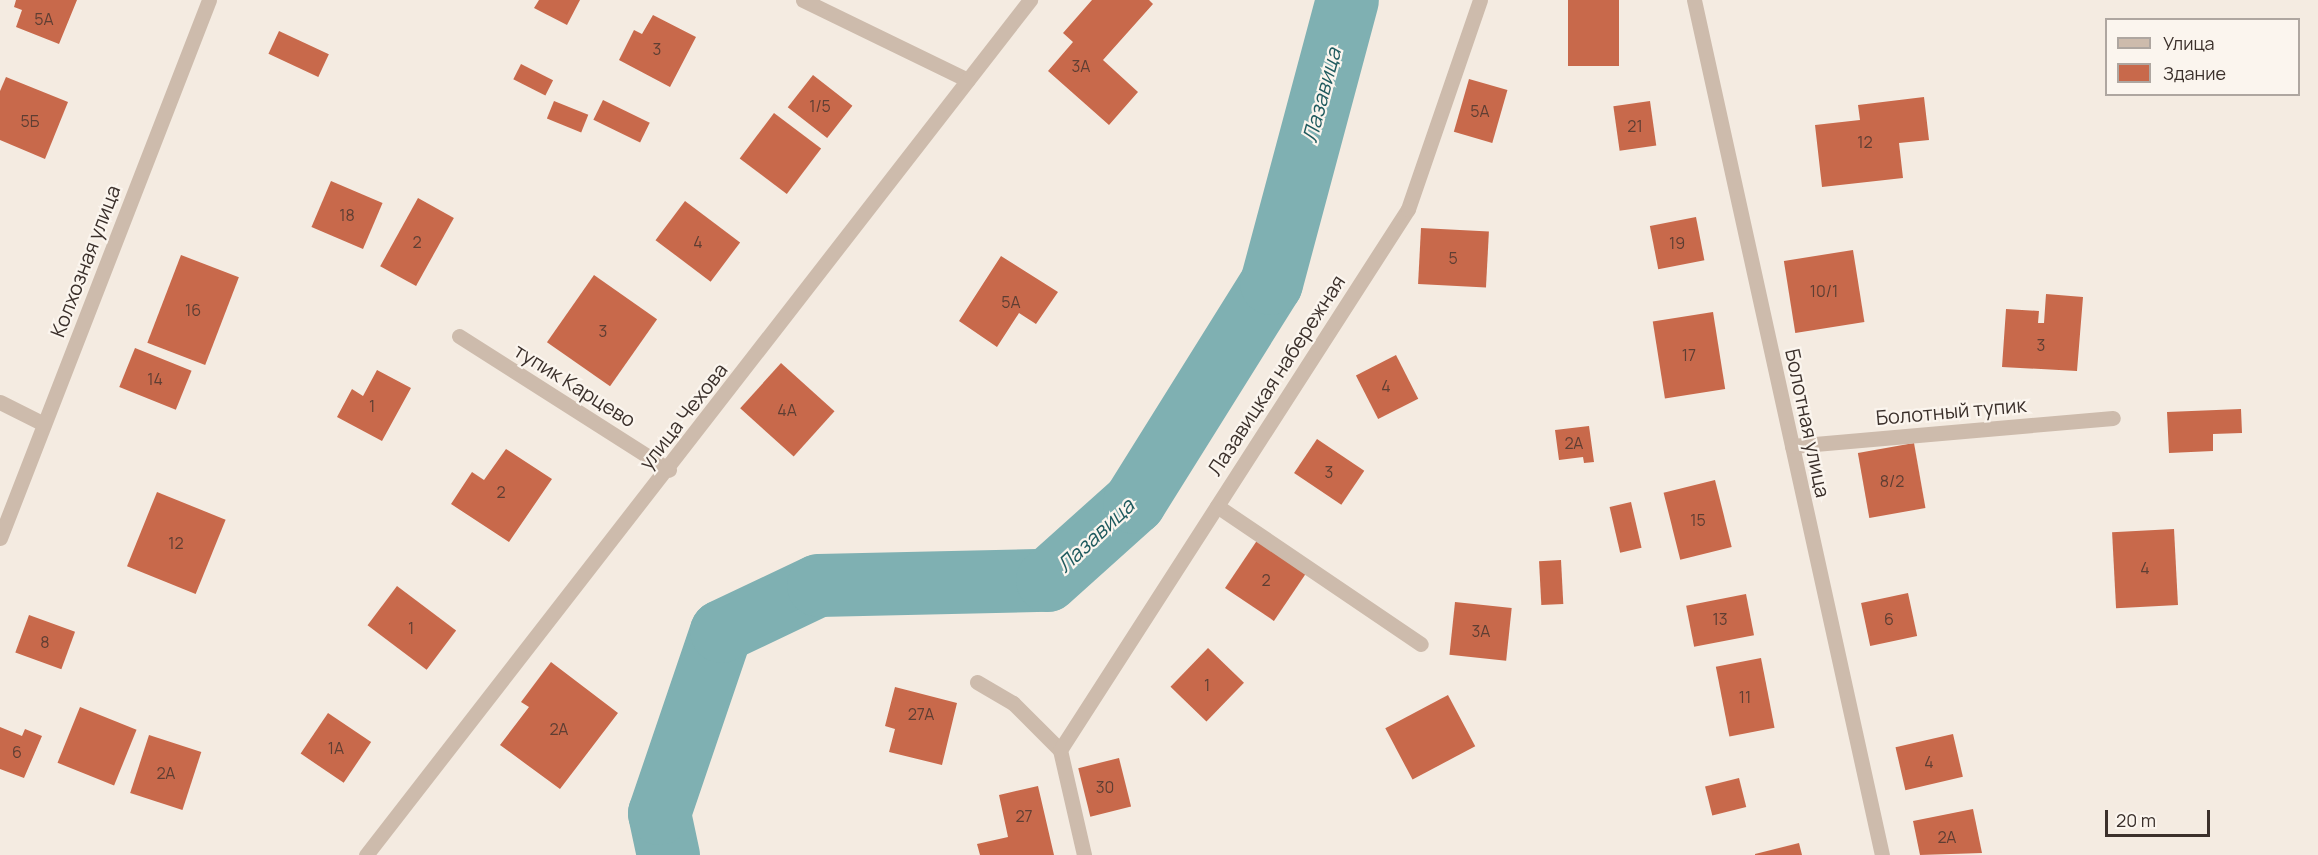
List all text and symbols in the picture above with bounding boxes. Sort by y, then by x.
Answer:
house number: 5А [34,9,54,29]
legend [2105,18,2300,96]
text: Улица [2163,31,2215,55]
house number: 3 [653,39,661,59]
water label: Лазавица [1296,45,1346,145]
house number: 3А [1072,56,1090,76]
text: Здание [2163,61,2226,85]
house number: 1/5 [809,96,831,116]
house number: 5А [1470,101,1490,121]
house number: 5Б [21,111,39,131]
house number: 21 [1627,116,1643,136]
house number: 12 [1857,132,1873,152]
street label: Колхозная улица [45,182,125,340]
house number: 18 [339,205,355,225]
house number: 2 [412,232,422,252]
house number: 4 [693,232,703,252]
house number: 19 [1669,233,1685,253]
house number: 5 [1448,248,1458,268]
street label: Лазавицкая набережная [1202,270,1350,480]
house number: 10/1 [1810,281,1838,301]
house number: 5А [1001,292,1021,312]
house number: 16 [185,300,201,320]
house number: 3 [599,321,607,341]
house number: 3 [2037,335,2045,355]
street label: тупик Карцево [510,338,640,432]
house number: 17 [1682,345,1696,365]
street label: Болотная улица [1781,346,1835,500]
street label: улица Чехова [634,358,732,474]
house number: 14 [147,369,163,389]
house number: 4 [1381,376,1391,396]
street label: Болотный тупик [1875,392,2027,430]
house number: 1 [369,396,375,416]
house number: 4А [777,400,797,420]
house number: 2А [1565,433,1583,453]
house number: 3 [1325,462,1333,482]
house number: 8/2 [1880,471,1904,491]
house number: 2 [496,482,506,502]
water label: Лазавица [1051,493,1139,577]
house number: 15 [1690,510,1706,530]
house number: 12 [168,533,184,553]
house number: 4 [2140,558,2150,578]
house number: 2 [1261,570,1271,590]
house number: 13 [1712,609,1728,629]
house number: 6 [1884,609,1894,629]
house number: 1 [408,618,414,638]
house number: 3А [1472,621,1490,641]
house number: 8 [40,632,50,652]
house number: 1 [1204,675,1210,695]
house number: 11 [1739,687,1751,707]
house number: 27А [908,704,934,724]
house number: 2А [550,719,568,739]
house number: 1А [328,738,344,758]
house number: 6 [12,742,22,762]
house number: 4 [1924,752,1934,772]
house number: 2А [157,763,175,783]
house number: 30 [1096,777,1114,797]
scale bar [2108,798,2213,836]
house number: 27 [1015,806,1033,826]
text: 20 m [2116,808,2156,832]
house number: 2А [1938,827,1956,847]

